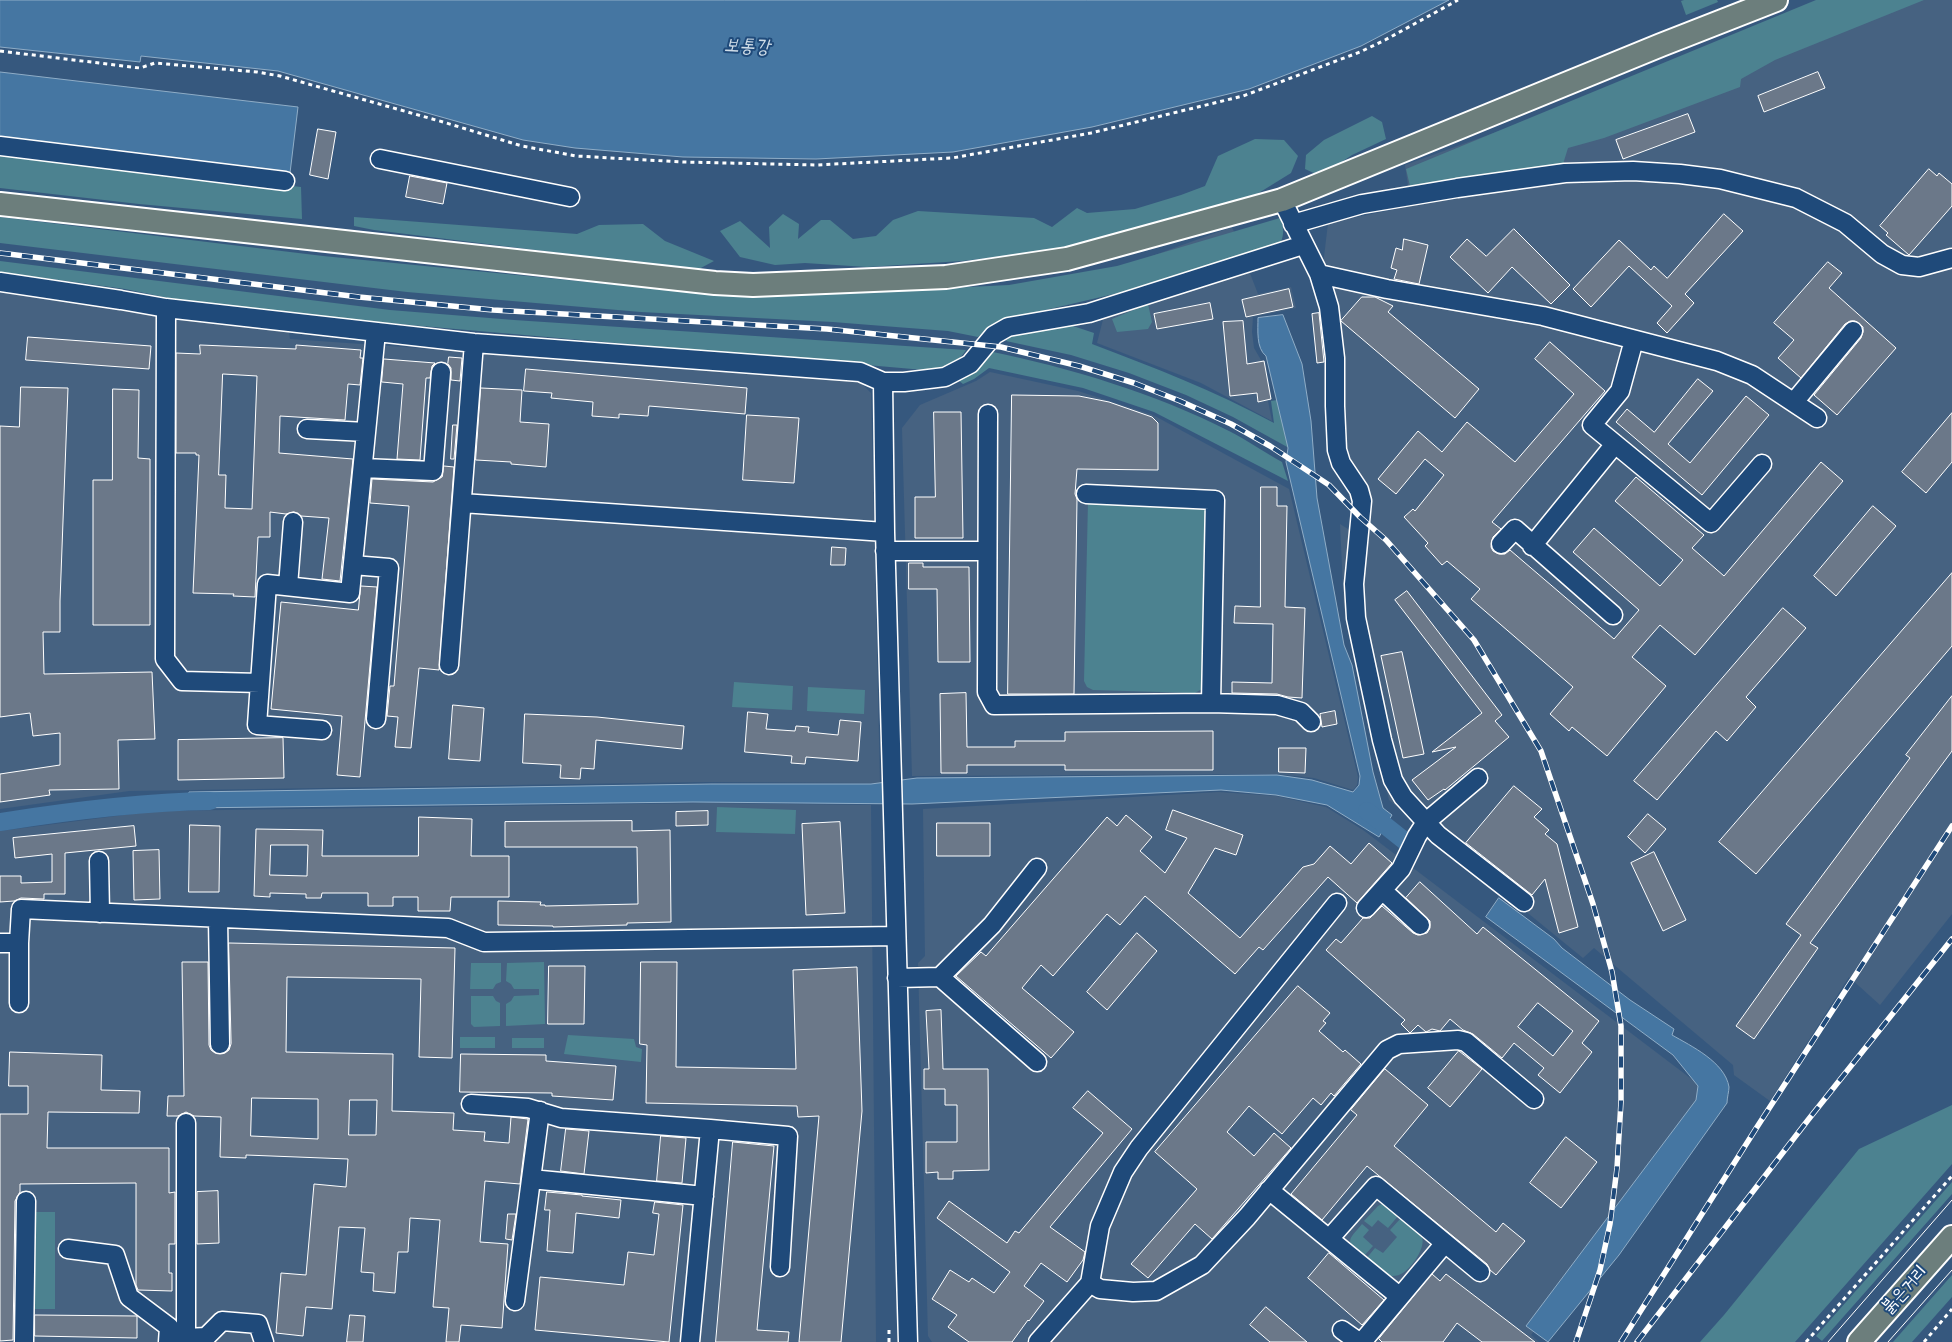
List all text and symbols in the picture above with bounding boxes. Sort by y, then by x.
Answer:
water label: 보통강 [724,34,770,60]
street label: 붉은거리 [1878,1261,1932,1319]

